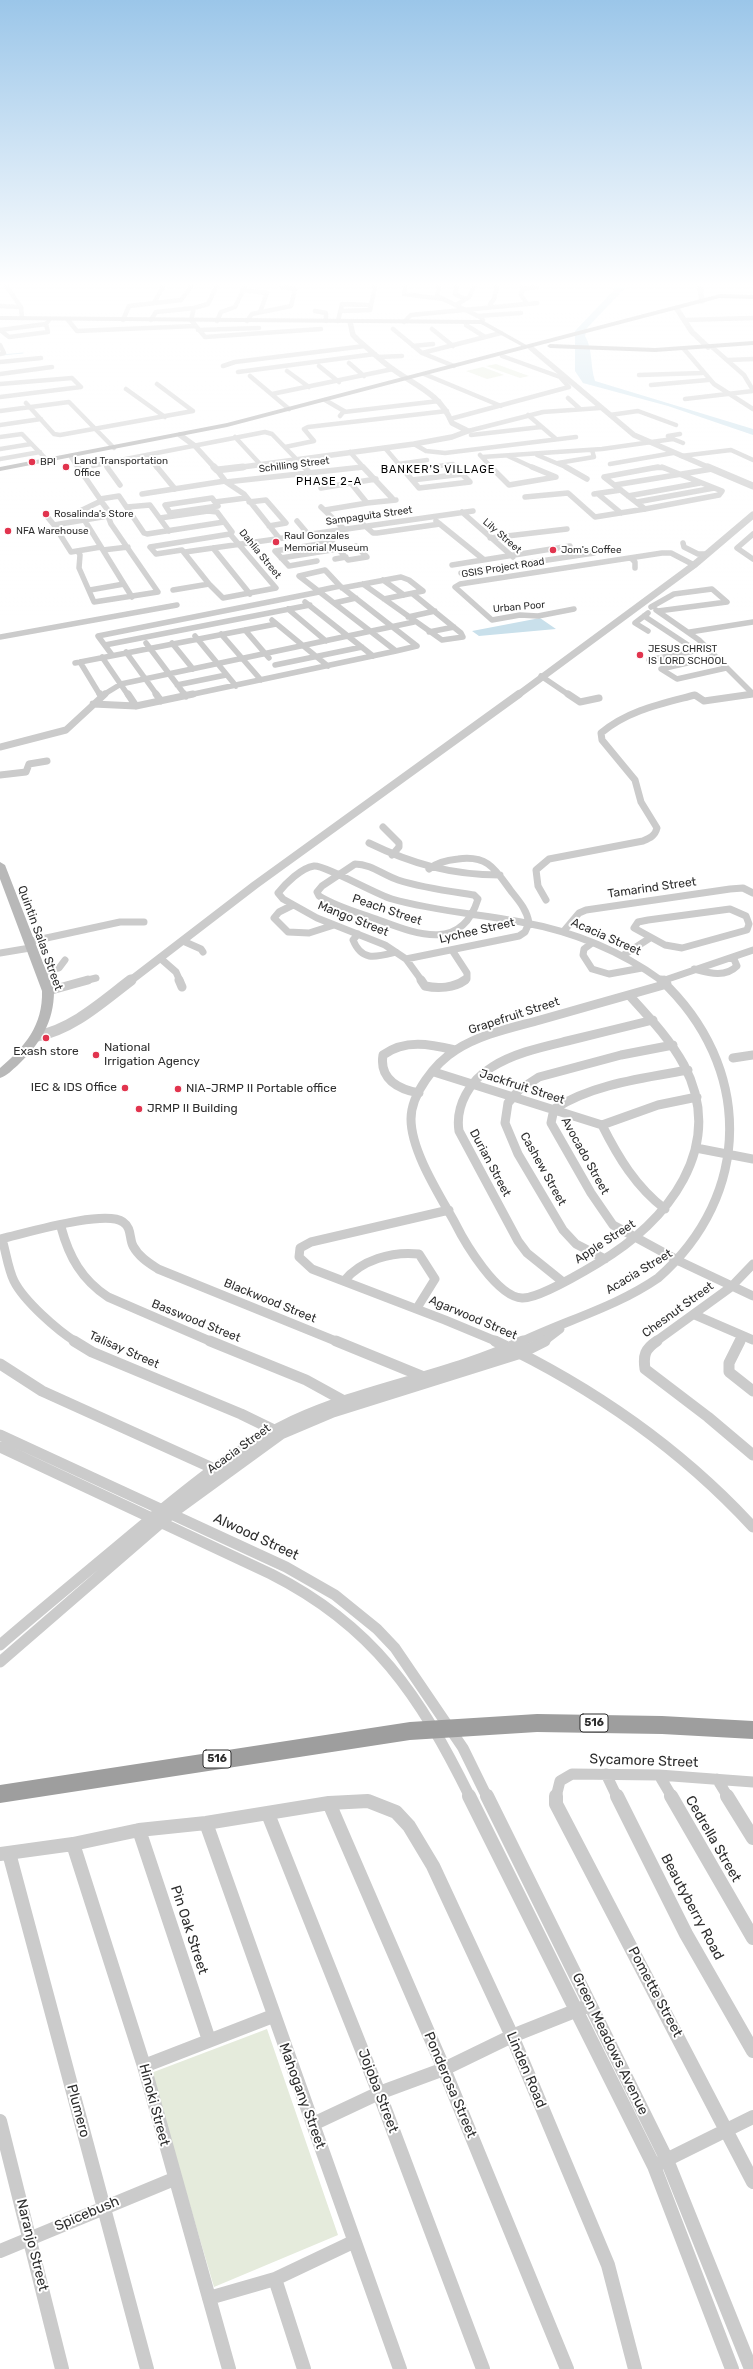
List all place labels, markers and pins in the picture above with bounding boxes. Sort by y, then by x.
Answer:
place label: Land Transportation Office [74,455,168,478]
place label: BPI [40,456,56,468]
marker: BPI [27,457,37,467]
marker: Land Transportation Office [61,462,71,472]
place label: Rosalinda's Store [54,508,134,520]
marker: Rosalinda's Store [41,509,51,519]
place label: NFA Warehouse [16,525,89,537]
marker: NFA Warehouse [3,526,13,536]
place label: Raul Gonzales Memorial Museum [284,530,368,554]
marker: Raul Gonzales Memorial Museum [271,537,281,547]
place label: Jom's Coffee [561,544,622,556]
marker: Jom's Coffee [548,545,558,555]
place label: JESUS CHRIST IS LORD SCHOOL [648,643,727,666]
marker: JESUS CHRIST IS LORD SCHOOL [635,650,645,660]
marker: Exash store [41,1033,51,1043]
place label: National Irrigation Agency [104,1041,200,1069]
place label: Exash store [13,1045,79,1059]
marker: National Irrigation Agency [91,1050,101,1060]
place label: IEC & IDS Office [31,1081,117,1095]
place label: NIA-JRMP II Portable office [186,1082,337,1096]
marker: IEC & IDS Office [120,1083,130,1093]
marker: NIA-JRMP II Portable office [173,1084,183,1094]
place label: JRMP II Building [147,1102,238,1116]
marker: JRMP II Building [134,1104,144,1114]

